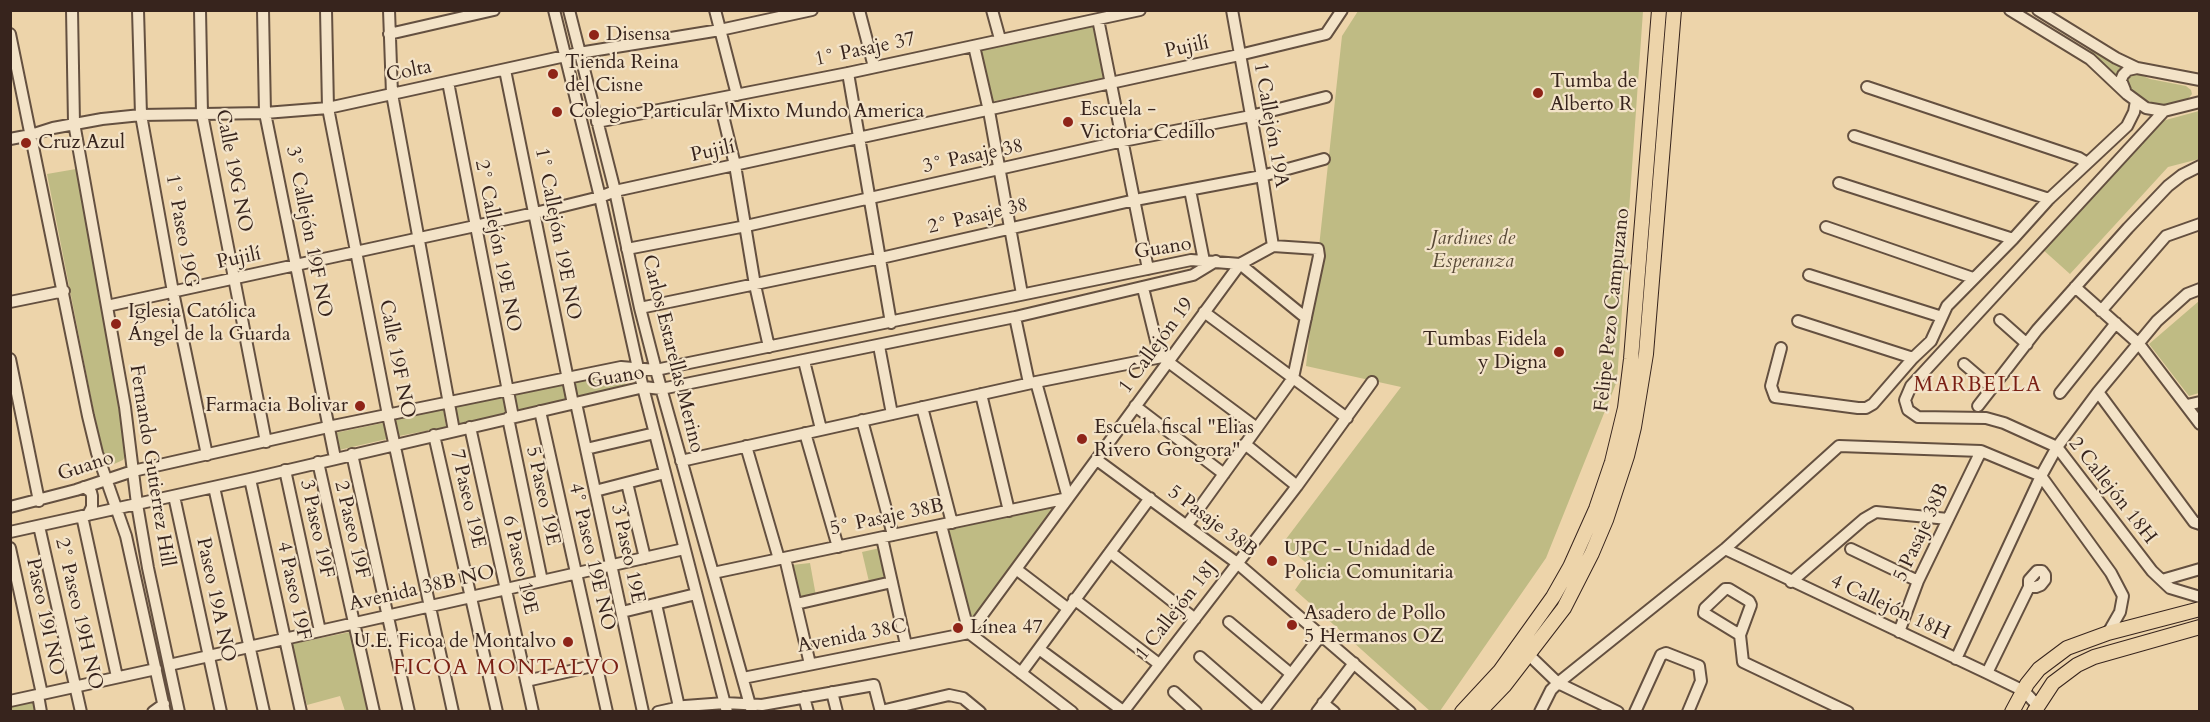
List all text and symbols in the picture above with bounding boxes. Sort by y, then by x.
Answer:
place label: Disensa [606,23,670,47]
marker: Disensa [587,28,601,42]
street label: 1° Pasaje 37 [813,28,917,72]
street label: Pujilí [1163,32,1211,64]
place label: Tienda Reina del Cisne [565,51,679,98]
street label: Colta [384,55,434,89]
street label: 1 Callejón 19A [1247,61,1293,189]
marker: Tienda Reina del Cisne [546,67,560,81]
place label: Tumba de Alberto R [1550,70,1637,117]
marker: Tumba de Alberto R [1531,86,1545,100]
place label: Escuela - Victoria Cedillo [1080,98,1215,145]
place label: Colegio Particular Mixto Mundo America [569,100,924,124]
marker: Colegio Particular Mixto Mundo America [550,105,564,119]
street label: Calle 19G NO [209,108,257,234]
marker: Escuela - Victoria Cedillo [1061,115,1075,129]
place label: Cruz Azul [38,131,125,155]
street label: 3° Pasaje 38 [921,135,1025,179]
marker: Cruz Azul [19,136,33,150]
street label: Pujilí [689,136,737,168]
street label: 3° Callejón 19F NO [280,144,336,320]
street label: 1° Callejón 19E NO [529,146,585,322]
street label: 2° Callejón 19E NO [469,158,525,334]
street label: 1° Paseo 19G [159,172,203,290]
street label: 2° Pasaje 38 [925,194,1031,240]
street label: Felipe Pezo Campuzano [1590,207,1636,413]
park label: Jardines de Esperanza [1431,227,1515,274]
street label: Guano [1133,233,1193,265]
street label: Pujilí [215,243,263,275]
street label: Carlos Estarellas Merino [636,252,708,456]
street label: 1 Callejón 19 [1114,293,1200,399]
street label: Calle 19F NO [373,298,419,420]
place label: Iglesia Católica Ángel de la Guarda [128,300,291,347]
marker: Iglesia Católica Ángel de la Guarda [109,317,123,331]
place label: Tumbas Fidela y Digna [1423,328,1547,375]
marker: Tumbas Fidela y Digna [1552,345,1566,359]
street label: Guano [586,361,646,395]
street label: Fernando Gutierrez Hill [123,363,179,569]
district label: MARBELLA [1914,373,2042,399]
place label: Farmacia Bolivar [205,394,348,418]
marker: Farmacia Bolivar [353,399,367,413]
place label: Escuela fiscal "Elias Rivero Gongora" [1094,416,1254,463]
marker: Escuela fiscal "Elias Rivero Gongora" [1075,432,1089,446]
street label: 2 Callejón 18H [2063,433,2161,549]
street label: 5 Paseo 19E [520,444,564,548]
street label: Guano [55,447,117,487]
street label: 7 Paseo 19E [444,447,490,551]
street label: 3 Paseo 19F [294,478,338,580]
street label: 2 Paseo 19F [328,479,374,581]
street label: 5 Pasaje 38B [1889,480,1955,586]
street label: 4° Paseo 19E NO [562,481,620,633]
street label: 5 Pasaje 38B [1163,481,1261,563]
street label: 5° Pasaje 38B [828,494,946,542]
street label: 3 Paseo 19E [605,502,649,606]
street label: 6 Paseo 19E [496,513,542,617]
street label: Paseo 19A NO [190,535,240,665]
street label: 2° Paseo 19H NO [49,536,107,692]
place label: UPC - Unidad de Policia Comunitaria [1284,538,1454,585]
street label: 4 Paseo 19F [271,540,315,642]
marker: UPC - Unidad de Policia Comunitaria [1265,554,1279,568]
street label: Paseo 19I NO [20,556,68,678]
street label: 1 Callejón 18J [1131,557,1223,665]
street label: Avenida 38B NO [347,561,497,617]
street label: 4 Callejón 18H [1826,570,1954,646]
place label: Asadero de Pollo 5 Hermanos OZ [1304,602,1445,649]
street label: Avenida 38C [795,615,909,659]
place label: Línea 47 [970,616,1043,640]
marker: Asadero de Pollo 5 Hermanos OZ [1285,618,1299,632]
marker: Línea 47 [951,621,965,635]
place label: U.E. Ficoa de Montalvo [354,630,556,654]
marker: U.E. Ficoa de Montalvo [561,635,575,649]
district label: FICOA MONTALVO [393,656,621,682]

